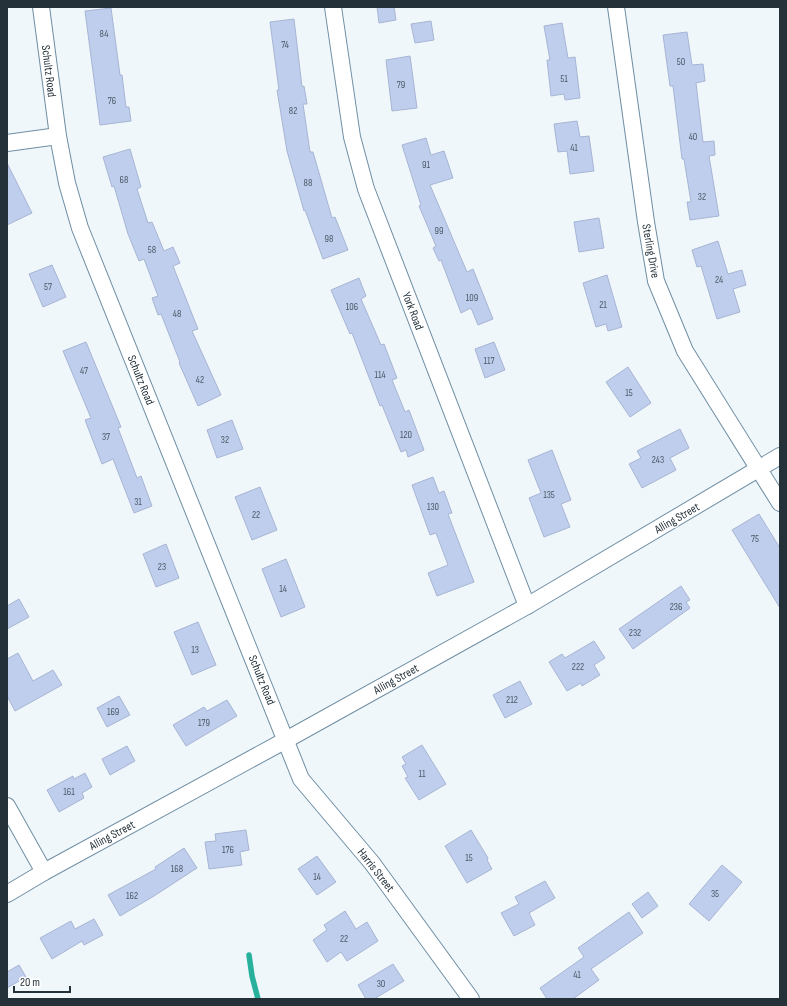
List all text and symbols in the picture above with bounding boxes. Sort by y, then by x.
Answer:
house number: 84 [100,28,108,40]
house number: 74 [281,39,289,51]
street label: Schultz Road [38,44,59,98]
house number: 50 [677,56,685,68]
house number: 51 [560,73,568,85]
house number: 79 [397,79,405,91]
house number: 76 [108,95,116,107]
house number: 82 [289,105,297,117]
house number: 40 [689,131,697,143]
house number: 41 [570,142,578,154]
house number: 91 [422,159,430,171]
house number: 68 [120,174,128,186]
house number: 88 [304,177,312,189]
house number: 32 [698,191,706,203]
street label: Sterling Drive [638,223,663,279]
house number: 99 [435,225,443,237]
house number: 98 [325,233,333,245]
house number: 58 [148,244,156,256]
house number: 24 [715,274,723,286]
house number: 57 [44,281,52,293]
street label: York Road [398,290,427,332]
house number: 109 [466,292,478,304]
house number: 21 [599,299,607,311]
house number: 106 [346,301,358,313]
house number: 48 [173,308,181,320]
street label: Schultz Road [124,353,157,407]
house number: 117 [484,355,494,367]
house number: 47 [80,365,88,377]
house number: 114 [374,369,386,381]
house number: 42 [196,374,204,386]
house number: 15 [625,387,633,399]
house number: 120 [400,429,412,441]
house number: 37 [102,431,110,443]
house number: 32 [221,434,229,446]
house number: 243 [652,454,664,466]
house number: 135 [543,489,555,501]
house number: 31 [134,496,142,508]
street label: Alling Street [651,499,703,538]
house number: 130 [427,501,439,513]
house number: 22 [252,509,260,521]
house number: 75 [751,533,759,545]
house number: 23 [158,561,166,573]
house number: 14 [279,583,287,595]
house number: 236 [670,601,682,613]
house number: 232 [629,627,641,639]
house number: 13 [191,644,199,656]
street label: Schultz Road [245,653,278,707]
street label: Alling Street [370,661,422,698]
house number: 222 [572,661,584,673]
house number: 212 [506,694,518,706]
house number: 169 [107,706,119,718]
house number: 179 [198,717,210,729]
house number: 11 [419,768,426,780]
house number: 161 [63,786,75,798]
street label: Alling Street [86,817,138,854]
house number: 176 [222,844,234,856]
street label: Harris Street [354,845,398,895]
house number: 15 [465,852,473,864]
house number: 168 [171,863,183,875]
house number: 14 [313,871,321,883]
house number: 35 [711,888,719,900]
house number: 162 [126,890,138,902]
house number: 22 [340,933,348,945]
scale bar [14,968,70,994]
house number: 41 [573,969,581,981]
text: 20 m [20,975,40,990]
house number: 30 [377,978,385,990]

